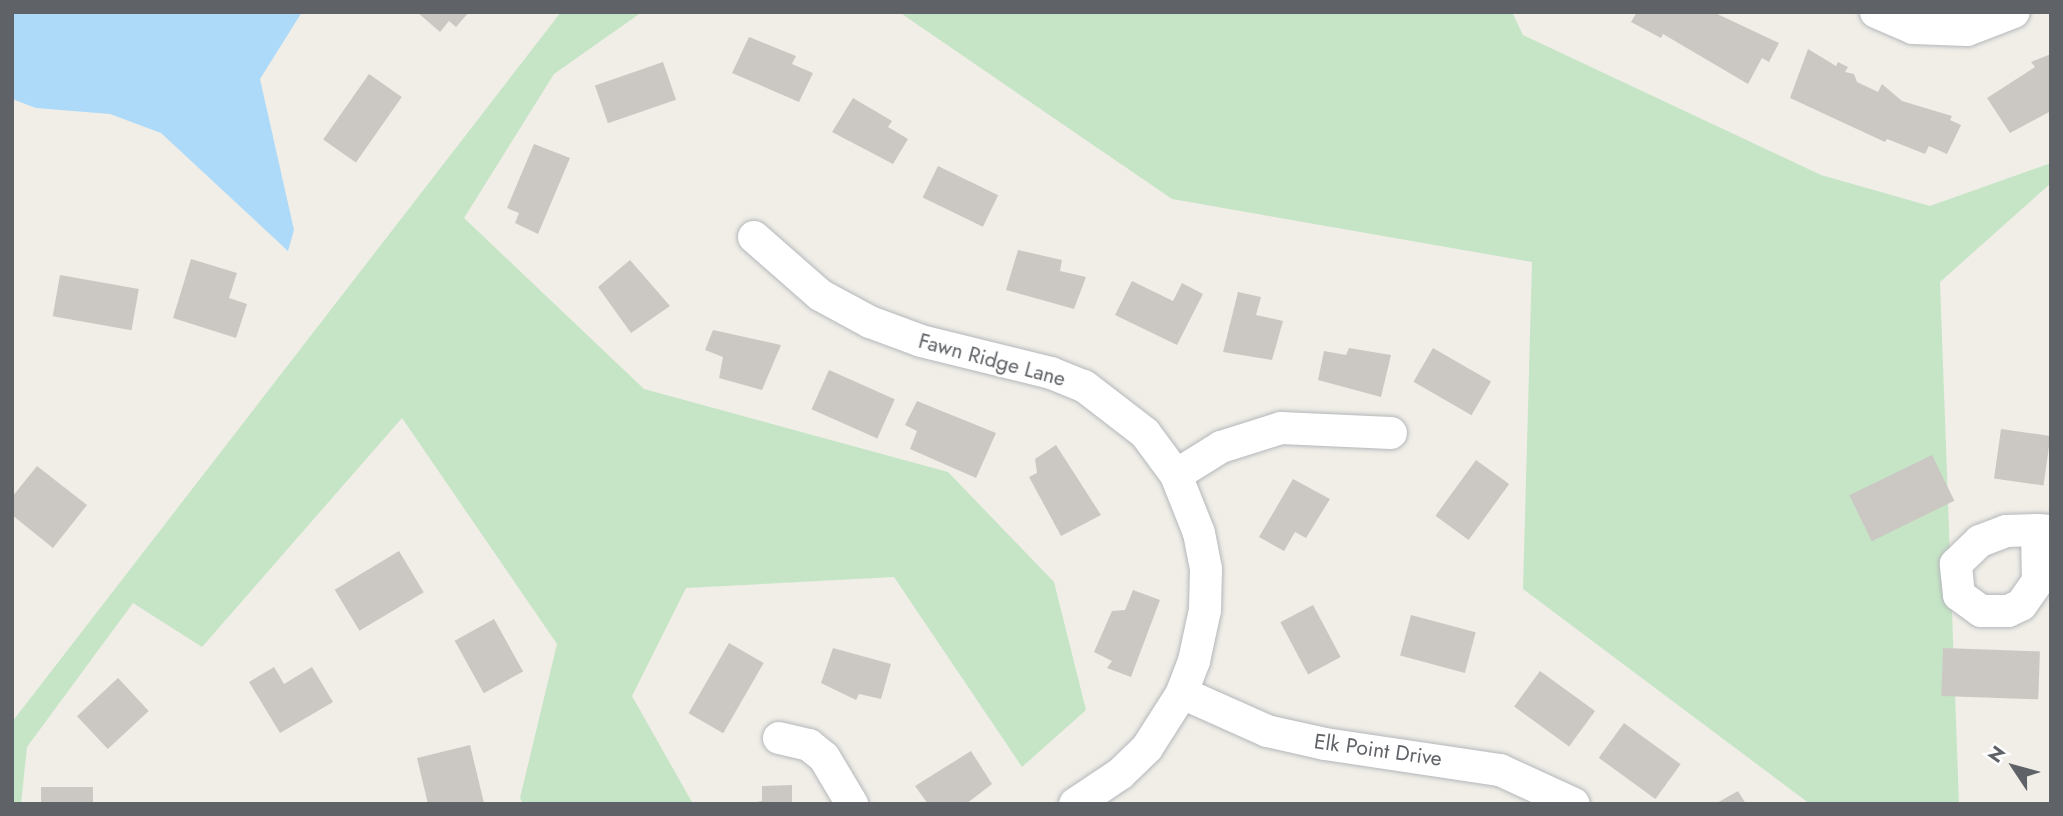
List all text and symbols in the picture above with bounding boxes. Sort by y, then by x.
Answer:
street label: Fawn Ridge Lane [916,328,1068,392]
street label: Elk Point Drive [1312,729,1444,771]
north arrow [1979,732,2049,802]
text: N [1981,740,2012,768]

